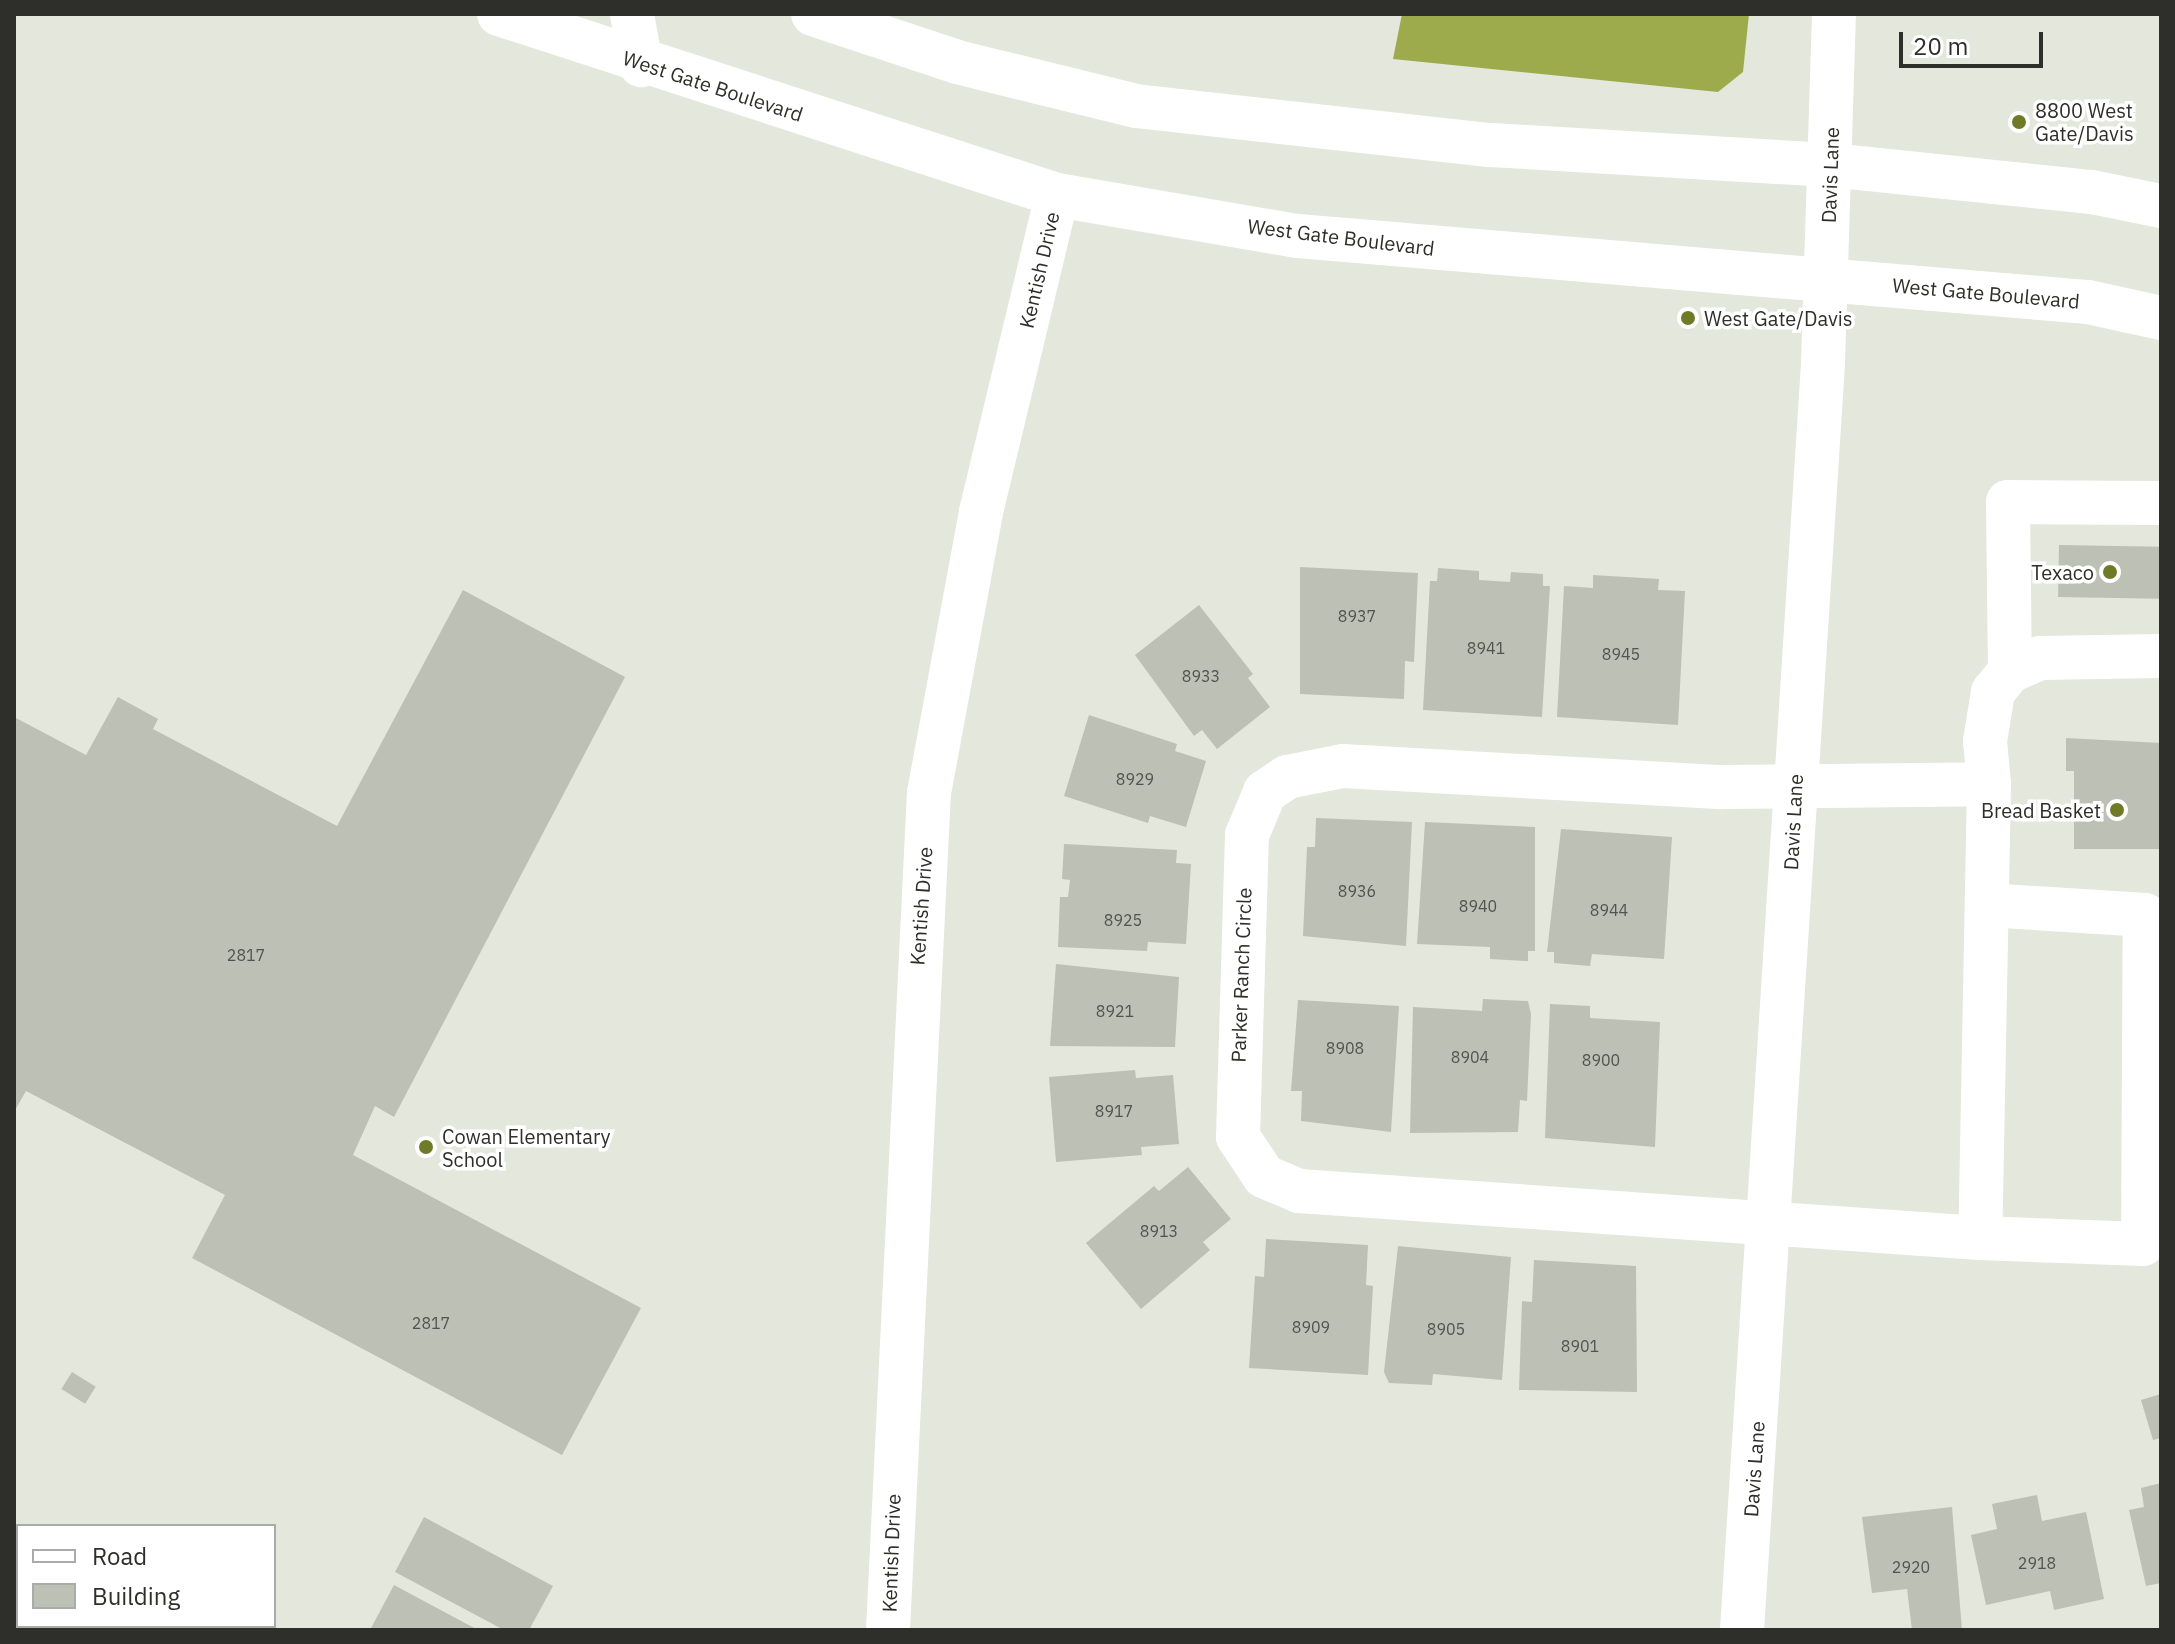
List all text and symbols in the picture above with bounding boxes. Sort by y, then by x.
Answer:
scale bar [1903,16,2047,66]
text: 20 m [1913,30,1968,62]
street label: West Gate Boulevard [620,46,806,126]
place label: 8800 West Gate/Davis [2035,98,2134,145]
marker: 8800 West Gate/Davis [2010,113,2028,131]
street label: Davis Lane [1816,126,1844,224]
street label: Kentish Drive [1014,209,1064,331]
street label: West Gate Boulevard [1246,214,1436,260]
street label: West Gate Boulevard [1891,273,2081,313]
place label: West Gate/Davis [1704,306,1853,330]
marker: West Gate/Davis [1679,309,1697,327]
place label: Texaco [2031,560,2094,584]
marker: Texaco [2101,563,2119,581]
house number: 8937 [1338,606,1376,626]
house number: 8941 [1467,638,1505,658]
house number: 8945 [1602,644,1640,664]
house number: 8933 [1182,666,1220,686]
house number: 8929 [1116,769,1154,789]
street label: Davis Lane [1778,773,1808,871]
place label: Bread Basket [1981,798,2101,822]
marker: Bread Basket [2108,801,2126,819]
street label: Kentish Drive [905,846,937,966]
house number: 8936 [1338,881,1376,901]
street label: Parker Ranch Circle [1226,887,1256,1063]
house number: 8940 [1459,896,1497,916]
house number: 8944 [1590,900,1628,920]
house number: 8925 [1104,910,1142,930]
house number: 2817 [227,945,265,965]
house number: 8921 [1096,1001,1134,1021]
house number: 8908 [1326,1038,1364,1058]
house number: 8904 [1451,1047,1489,1067]
house number: 8900 [1582,1050,1620,1070]
house number: 8917 [1095,1101,1133,1121]
place label: Cowan Elementary School [442,1124,611,1171]
marker: Cowan Elementary School [417,1138,435,1156]
house number: 8913 [1140,1221,1178,1241]
house number: 2817 [412,1313,450,1333]
house number: 8909 [1292,1317,1330,1337]
house number: 8905 [1427,1319,1465,1339]
house number: 8901 [1561,1336,1599,1356]
street label: Davis Lane [1739,1420,1769,1518]
street label: Kentish Drive [877,1493,905,1613]
legend [16,1524,276,1628]
text: Road [92,1540,147,1572]
house number: 2918 [2018,1553,2056,1573]
house number: 2920 [1892,1557,1930,1577]
text: Building [92,1580,180,1612]

